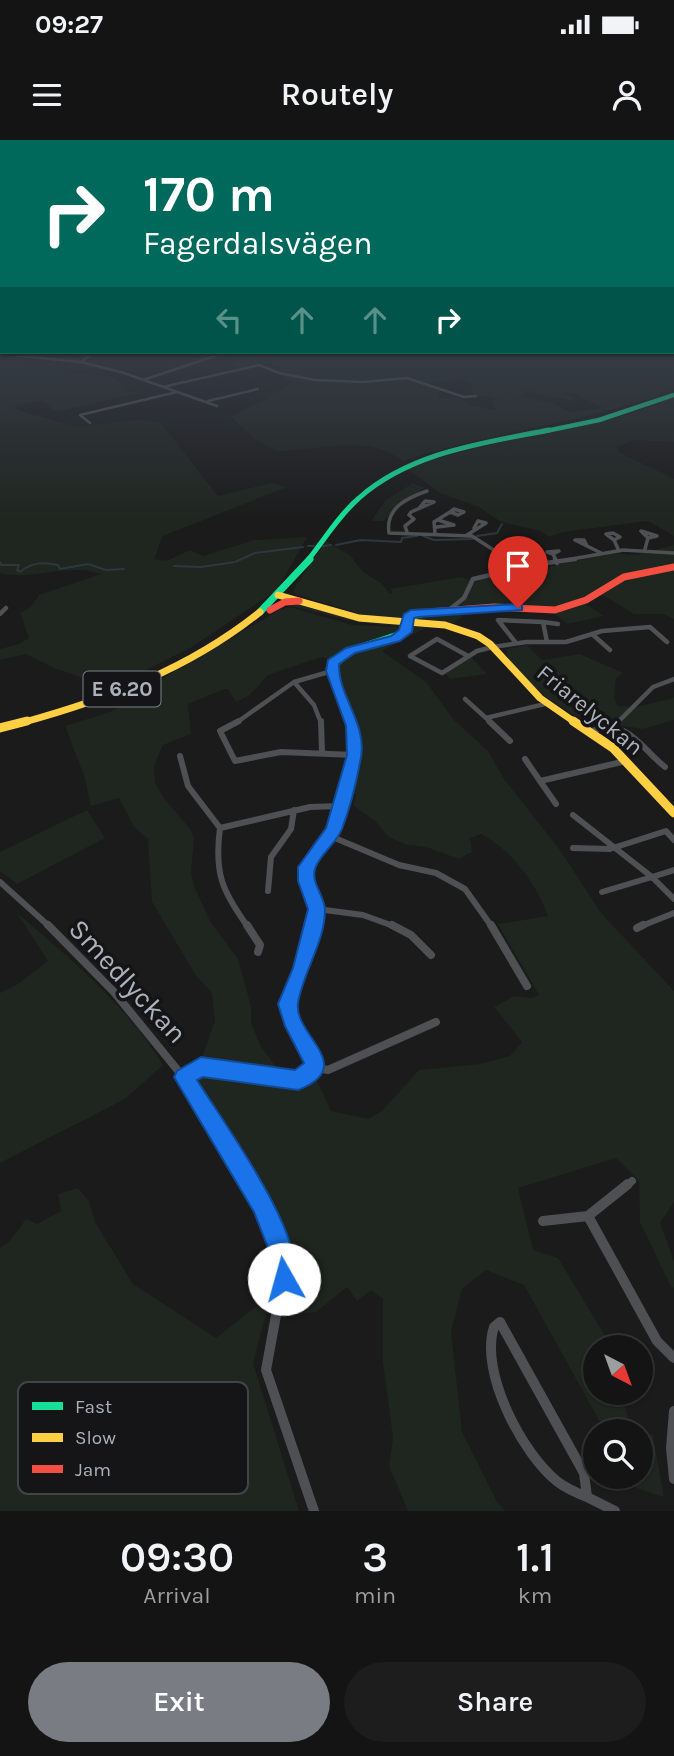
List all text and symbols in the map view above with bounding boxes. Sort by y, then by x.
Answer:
text: 09:27 [35,9,103,40]
icon: menu [28,76,66,114]
text: Routely [281,76,393,113]
icon: person [608,76,646,114]
text: 170 m [143,166,275,223]
icon: right [28,168,119,259]
text: Fagerdalsvägen [143,225,373,262]
icon: left [210,301,248,339]
icon: ahead [283,301,321,339]
icon: ahead [356,301,394,339]
icon: right [429,301,467,339]
pin [488,536,548,608]
icon: arrive [499,547,537,585]
street label: Friarelyckan [532,659,648,761]
road number: E 6.20 [83,672,160,706]
street label: Smedlyckan [62,912,194,1050]
position arrow [247,1242,321,1316]
north arrow [583,1335,653,1405]
map controls [583,1335,653,1489]
legend [18,1382,248,1494]
text: Fast [75,1396,112,1418]
button: search [583,1419,653,1489]
text: Slow [75,1427,116,1449]
text: Jam [75,1459,111,1481]
text: 09:30 [120,1532,234,1582]
text: 3 [362,1532,388,1582]
text: 1.1 [516,1532,554,1582]
text: Arrival [143,1582,211,1609]
text: min [354,1582,396,1609]
text: km [518,1582,552,1609]
button: Exit [28,1662,330,1742]
button: Share [344,1662,646,1742]

